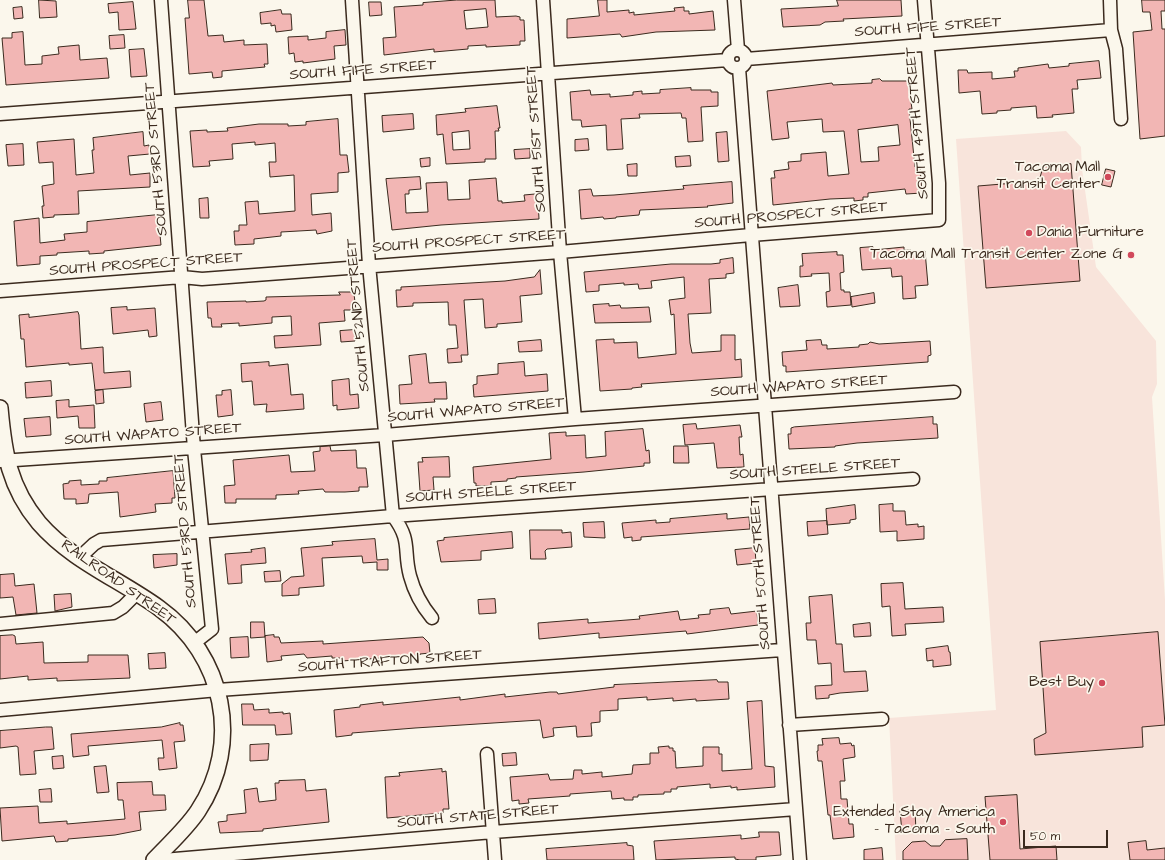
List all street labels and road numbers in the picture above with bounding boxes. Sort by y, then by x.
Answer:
street label: SOUTH FIFE STREET [854,14,1002,42]
street label: SOUTH 49TH STREET [902,46,934,200]
street label: SOUTH FIFE STREET [289,57,437,85]
street label: SOUTH 51ST STREET [523,65,551,213]
street label: SOUTH 53RD STREET [141,82,173,236]
street label: SOUTH PROSPECT STREET [694,199,888,233]
street label: SOUTH PROSPECT STREET [372,226,566,258]
street label: SOUTH 52ND STREET [343,238,375,392]
street label: SOUTH PROSPECT STREET [49,249,243,281]
street label: SOUTH WAPATO STREET [710,372,888,402]
street label: SOUTH WAPATO STREET [387,394,565,428]
street label: SOUTH WAPATO STREET [64,420,242,450]
street label: SOUTH 53RD STREET [170,454,202,608]
street label: SOUTH STEELE STREET [729,455,901,485]
street label: SOUTH STEELE STREET [405,478,577,508]
street label: SOUTH 50TH STREET [747,496,775,650]
street label: RAILROAD STREET [57,537,179,629]
street label: SOUTH TRAFTON STREET [298,647,482,677]
street label: SOUTH STATE STREET [396,801,560,833]

